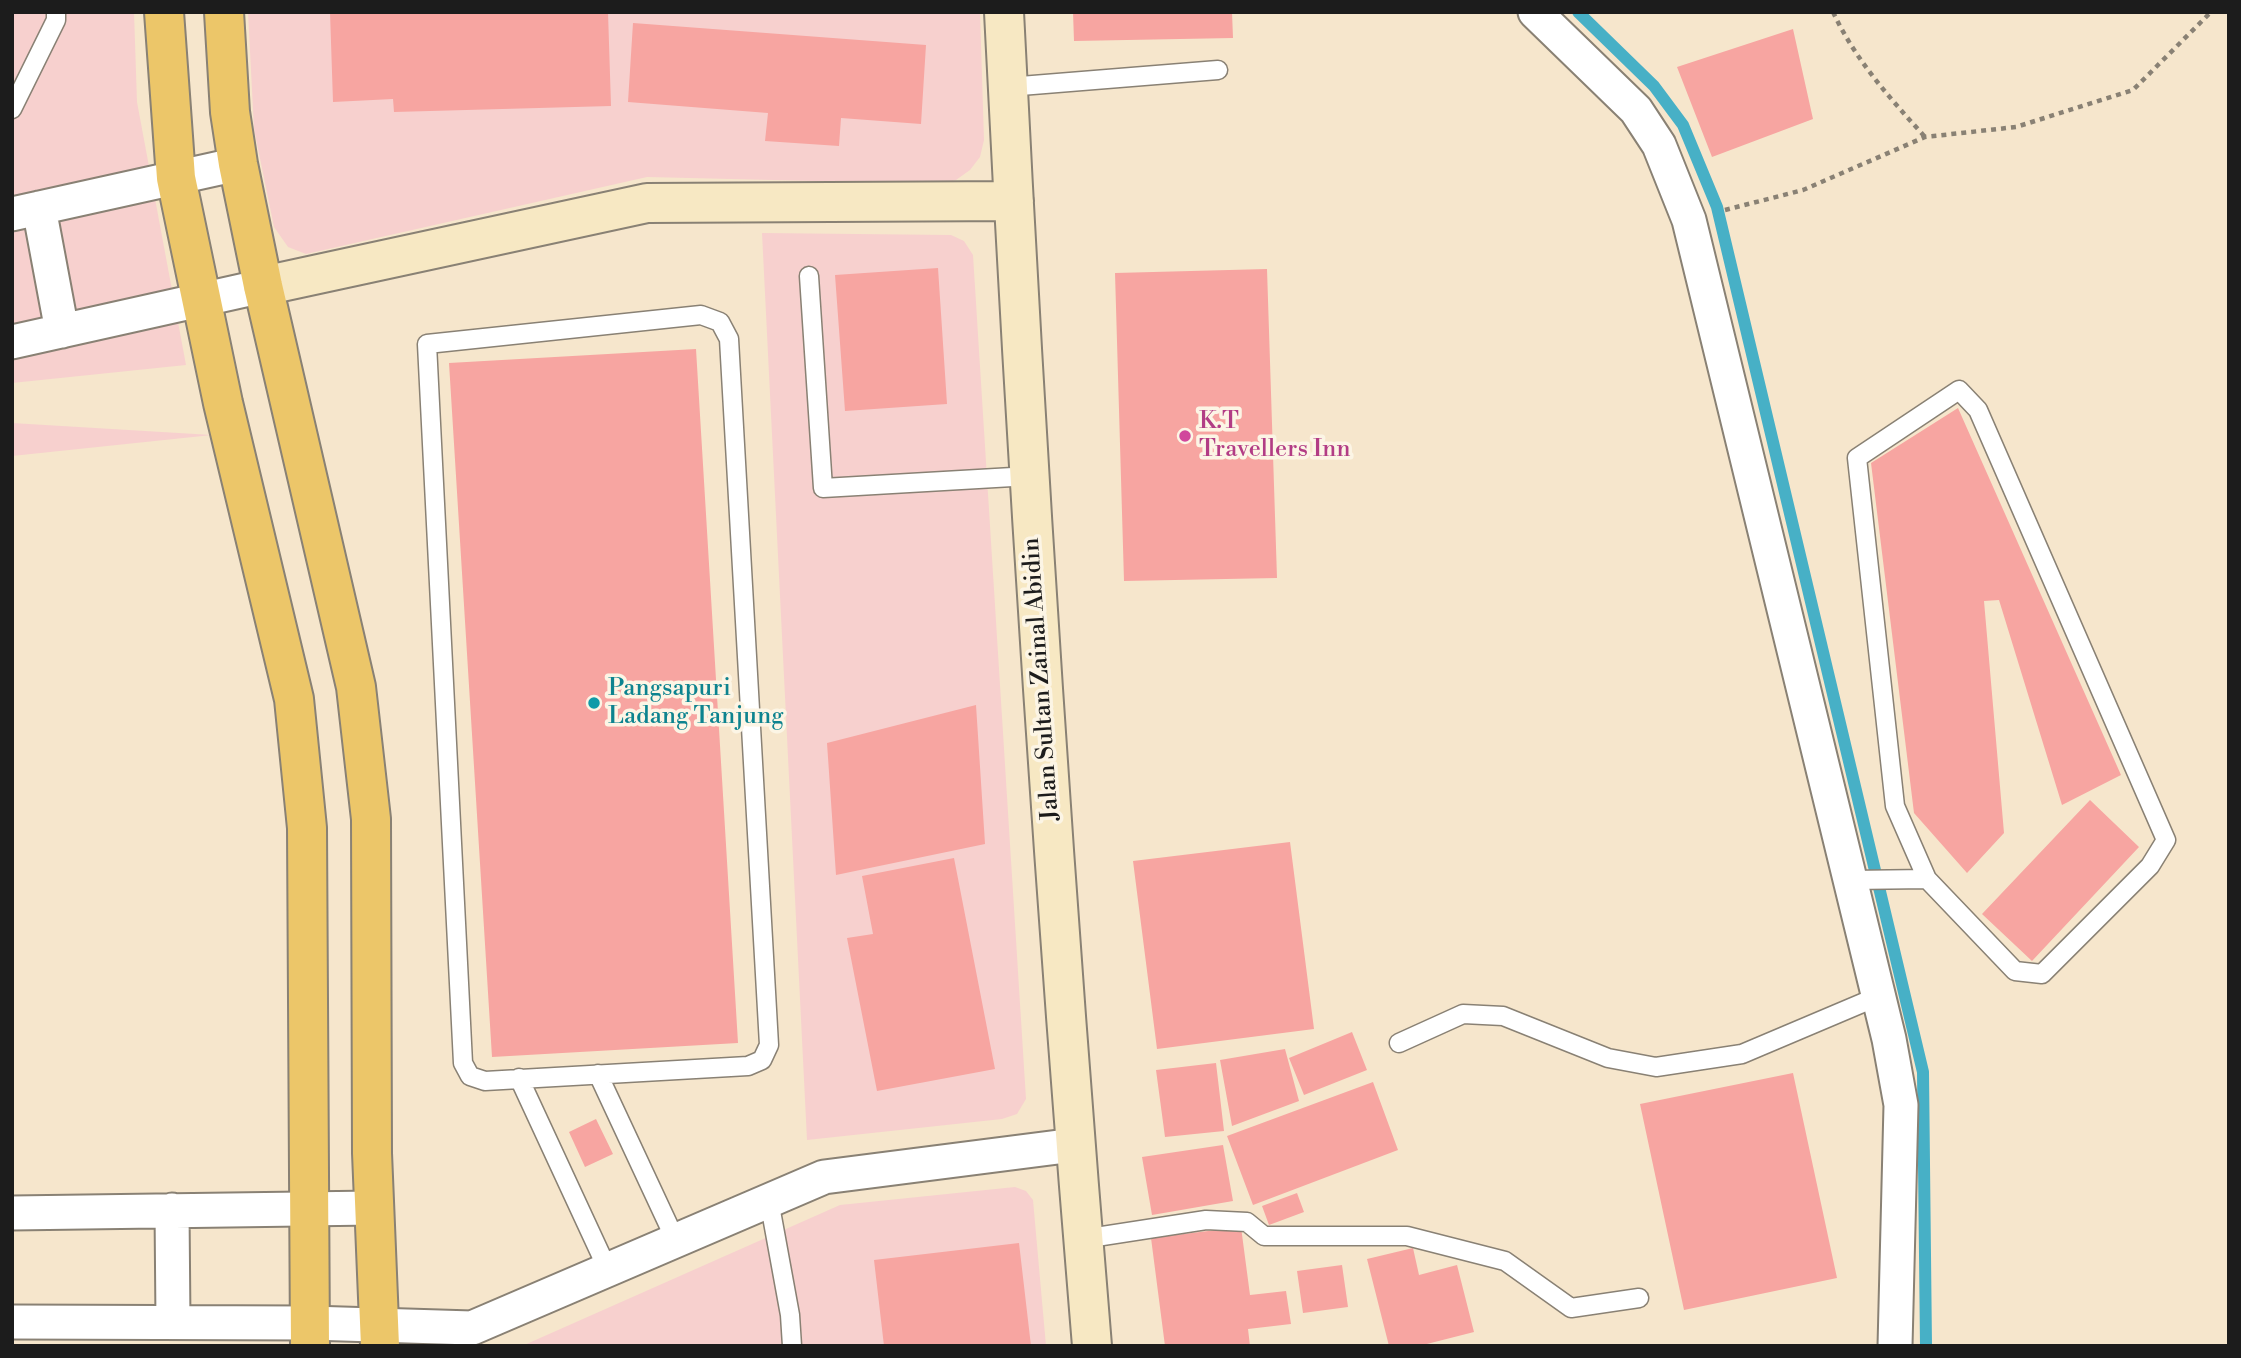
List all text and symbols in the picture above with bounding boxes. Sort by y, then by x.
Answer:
place label: K.T Travellers Inn [1199,408,1351,464]
marker: K.T Travellers Inn [1177,428,1193,444]
street label: Jalan Sultan Zainal Abidin [1018,537,1066,821]
place label: Pangsapuri Ladang Tanjung [608,675,784,731]
marker: Pangsapuri Ladang Tanjung [586,695,602,711]

